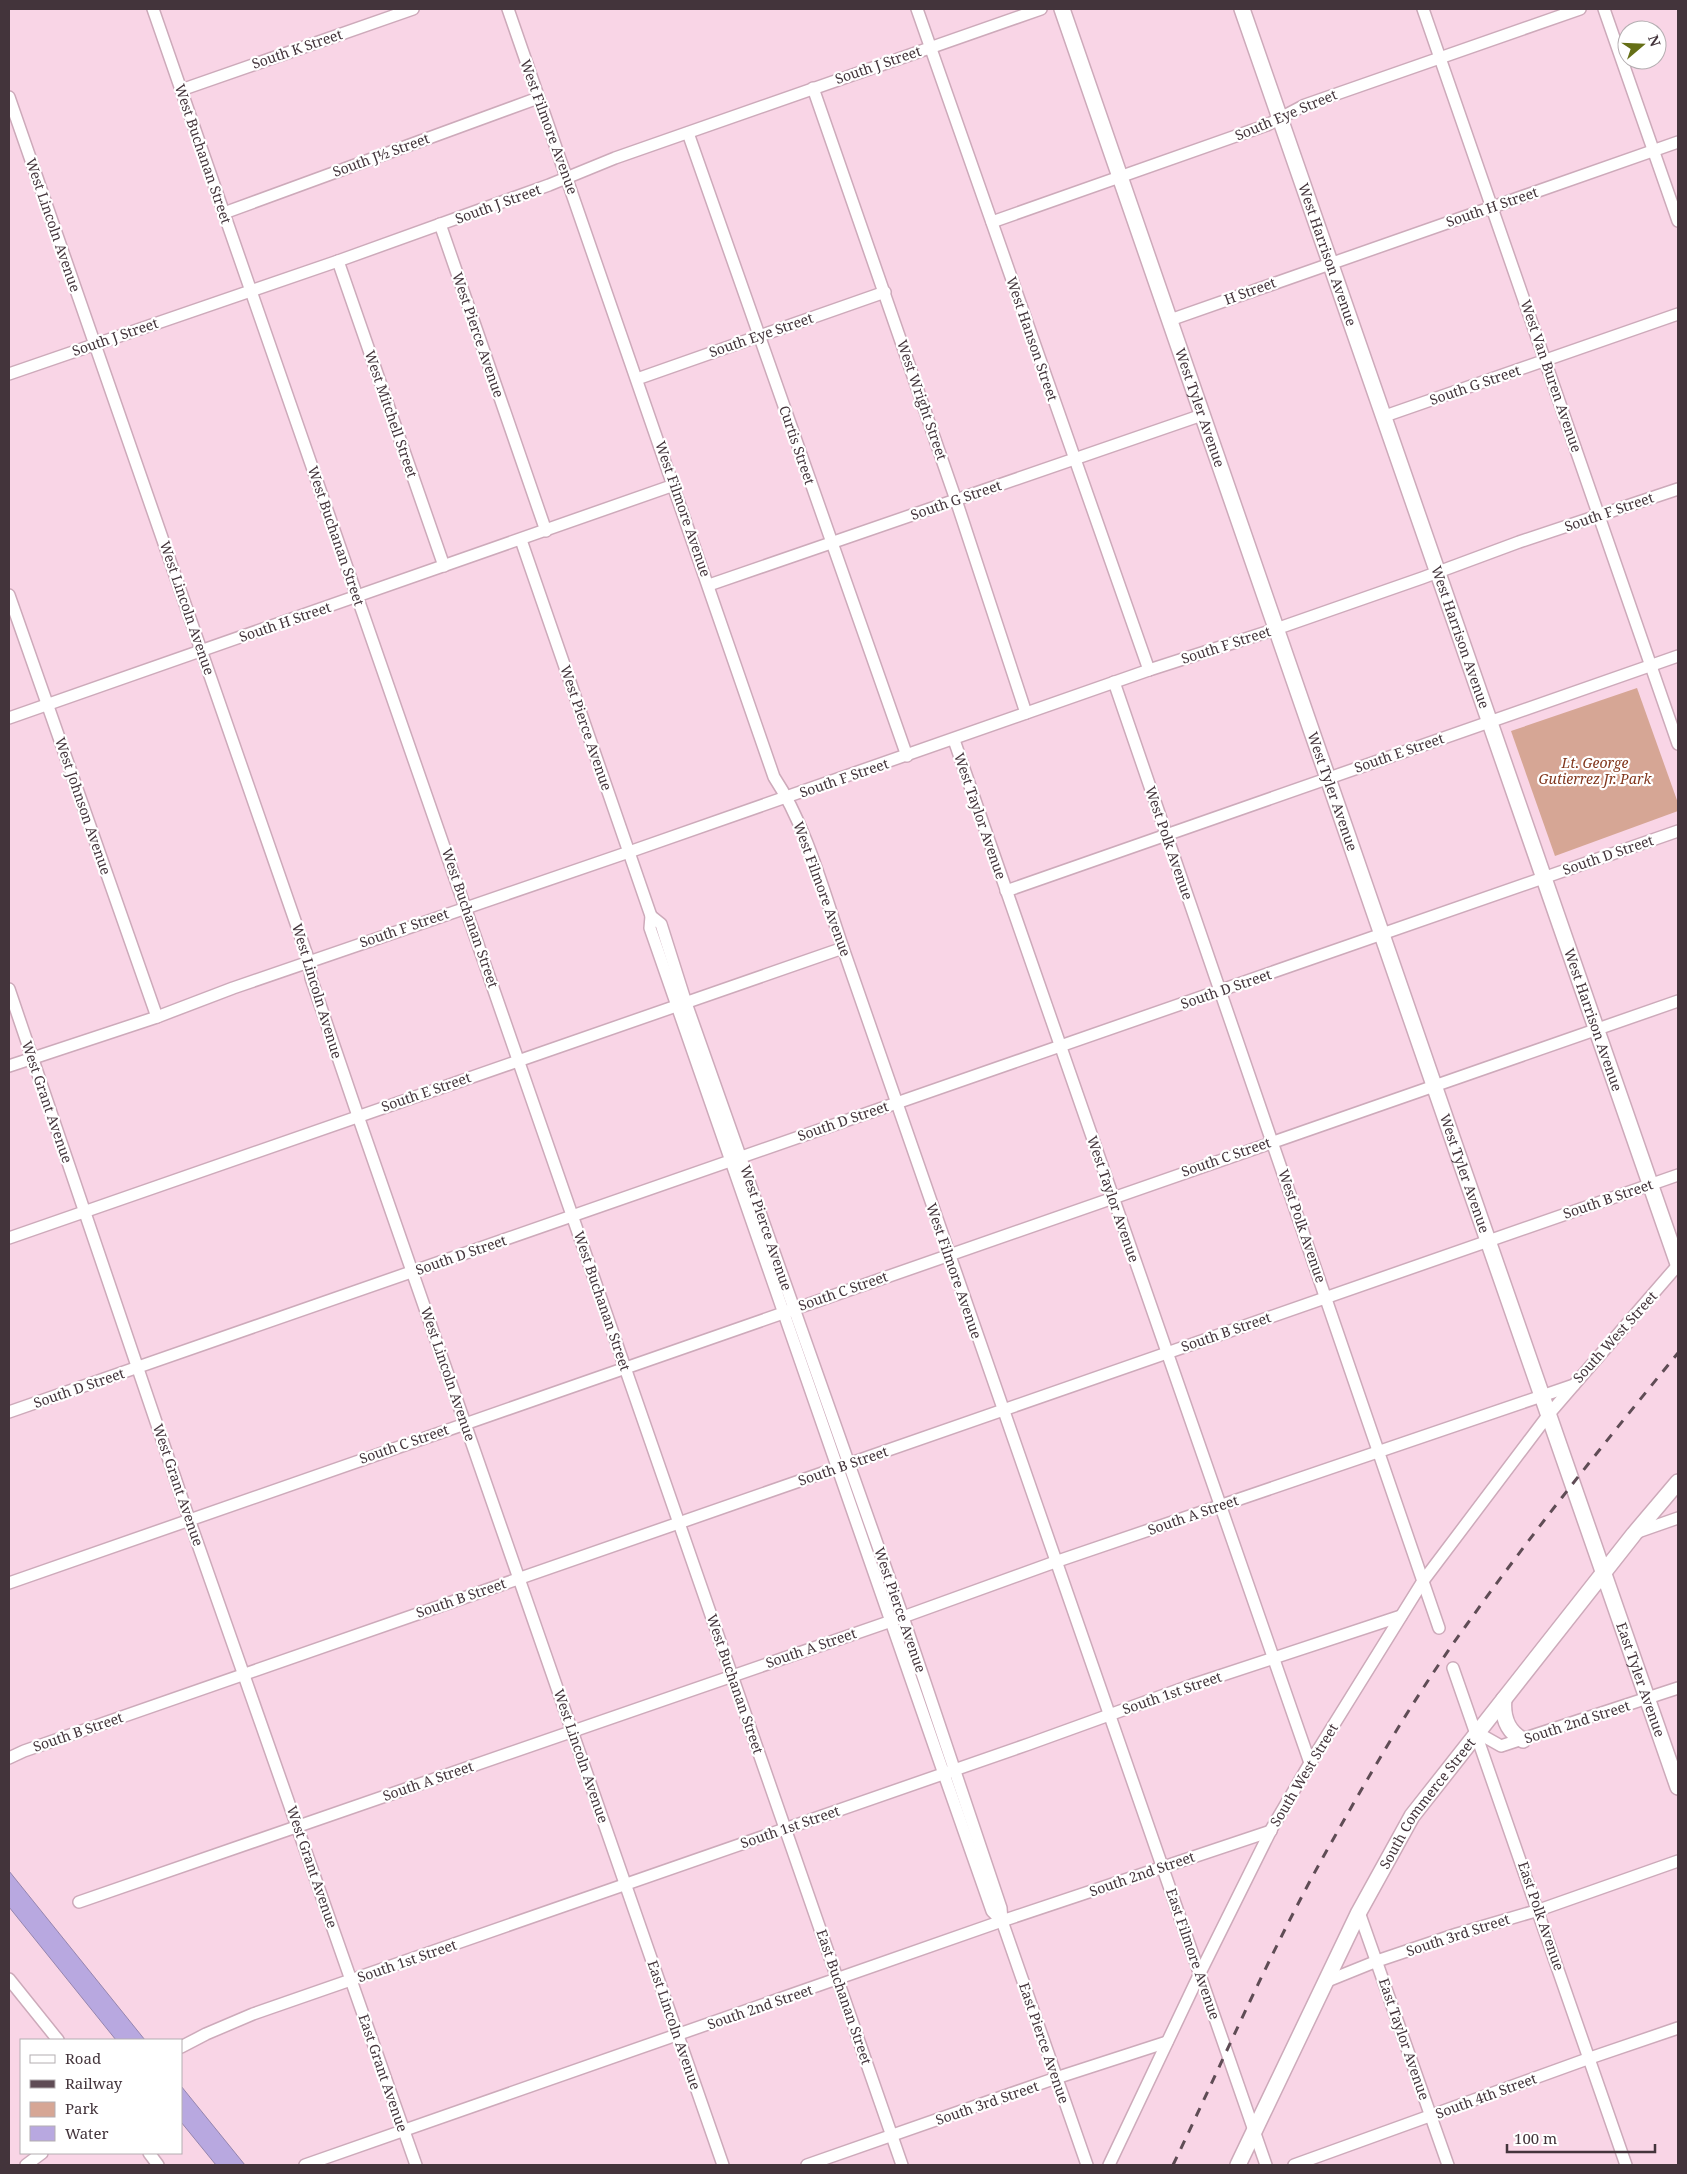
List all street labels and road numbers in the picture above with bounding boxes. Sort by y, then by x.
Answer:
street label: South K Street [249,24,345,73]
street label: South J Street [832,41,923,88]
street label: West Filmore Avenue [516,57,583,197]
street label: West Buchanan Street [171,81,236,226]
street label: South Eye Street [1232,85,1340,145]
street label: South J½ Street [330,128,432,181]
street label: West Lincoln Avenue [22,155,85,294]
street label: South J Street [452,179,543,228]
street label: West Harrison Avenue [1294,180,1361,328]
street label: South H Street [1443,182,1540,231]
street label: West Pierce Avenue [448,270,509,400]
street label: H Street [1221,272,1278,309]
street label: West Hanson Street [1002,274,1063,404]
street label: West Van Buren Avenue [1516,297,1587,455]
street label: South Eye Street [706,308,815,361]
street label: South J Street [69,313,160,360]
street label: West Wright Street [893,337,952,463]
street label: West Tyler Avenue [1171,345,1230,470]
street label: West Mitchell Street [361,348,422,480]
street label: South G Street [1427,360,1523,409]
street label: Curtis Street [775,403,820,487]
street label: West Filmore Avenue [651,438,716,579]
street label: West Buchanan Street [304,463,369,608]
street label: South G Street [908,475,1004,524]
street label: South F Street [1562,487,1656,536]
street label: West Lincoln Avenue [156,538,219,677]
street label: West Harrison Avenue [1427,563,1494,711]
street label: South H Street [236,597,333,646]
street label: South F Street [1179,621,1273,668]
street label: West Pierce Avenue [556,663,617,793]
street label: South E Street [1352,728,1446,777]
street label: West Tyler Avenue [1304,729,1362,854]
street label: West Johnson Avenue [51,735,116,877]
street label: West Taylor Avenue [950,750,1011,882]
street label: South F Street [797,753,891,802]
street label: West Polk Avenue [1141,784,1198,902]
street label: West Filmore Avenue [789,819,856,959]
street label: South D Street [1560,830,1656,879]
street label: West Buchanan Street [438,845,503,990]
street label: South F Street [357,903,451,952]
street label: West Lincoln Avenue [288,921,347,1061]
street label: West Harrison Avenue [1560,946,1627,1094]
street label: South D Street [1178,964,1274,1013]
street label: West Grant Avenue [18,1038,77,1165]
street label: South E Street [379,1067,473,1116]
street label: South D Street [795,1096,891,1145]
street label: West Tyler Avenue [1436,1111,1494,1235]
street label: South C Street [1179,1132,1273,1181]
street label: West Taylor Avenue [1083,1133,1144,1265]
street label: West Pierce Avenue [736,1163,797,1293]
street label: West Polk Avenue [1274,1167,1331,1285]
street label: South B Street [1560,1174,1655,1223]
street label: West Filmore Avenue [922,1200,987,1341]
street label: West Buchanan Street [570,1228,635,1373]
street label: South D Street [413,1230,509,1279]
street label: South C Street [796,1266,890,1315]
street label: South West Street [1568,1287,1661,1387]
street label: West Lincoln Avenue [417,1304,480,1443]
street label: South B Street [1178,1307,1273,1356]
street label: South D Street [31,1363,127,1412]
street label: South C Street [357,1419,451,1468]
street label: West Grant Avenue [149,1421,208,1548]
street label: South B Street [795,1441,890,1490]
street label: South A Street [1145,1490,1241,1539]
street label: West Pierce Avenue [870,1545,931,1675]
street label: South B Street [413,1573,508,1622]
street label: West Buchanan Street [703,1611,768,1756]
street label: East Tyler Avenue [1612,1620,1670,1739]
street label: South A Street [763,1623,859,1672]
street label: South 1st Street [1120,1667,1224,1718]
street label: West Lincoln Avenue [550,1686,613,1825]
street label: South 2nd Street [1522,1695,1632,1748]
street label: South B Street [30,1707,125,1756]
street label: South West Street [1265,1720,1342,1830]
street label: South Commerce Street [1375,1733,1479,1872]
street label: South A Street [380,1756,476,1805]
street label: South 1st Street [738,1801,842,1852]
street label: West Grant Avenue [283,1803,342,1930]
street label: South 2nd Street [1087,1847,1197,1900]
street label: East Polk Avenue [1514,1859,1569,1973]
street label: East Filmore Avenue [1162,1886,1225,2022]
street label: South 3rd Street [1404,1909,1512,1960]
street label: East Buchanan Street [812,1927,877,2067]
street label: South 1st Street [355,1935,459,1986]
street label: East Lincoln Avenue [643,1958,706,2092]
street label: East Taylor Avenue [1375,1975,1434,2102]
street label: South 2nd Street [705,1980,815,2033]
street label: East Pierce Avenue [1015,1980,1074,2106]
street label: East Grant Avenue [354,2011,413,2134]
street label: South 4th Street [1433,2068,1539,2123]
street label: South 3rd Street [933,2076,1041,2129]

